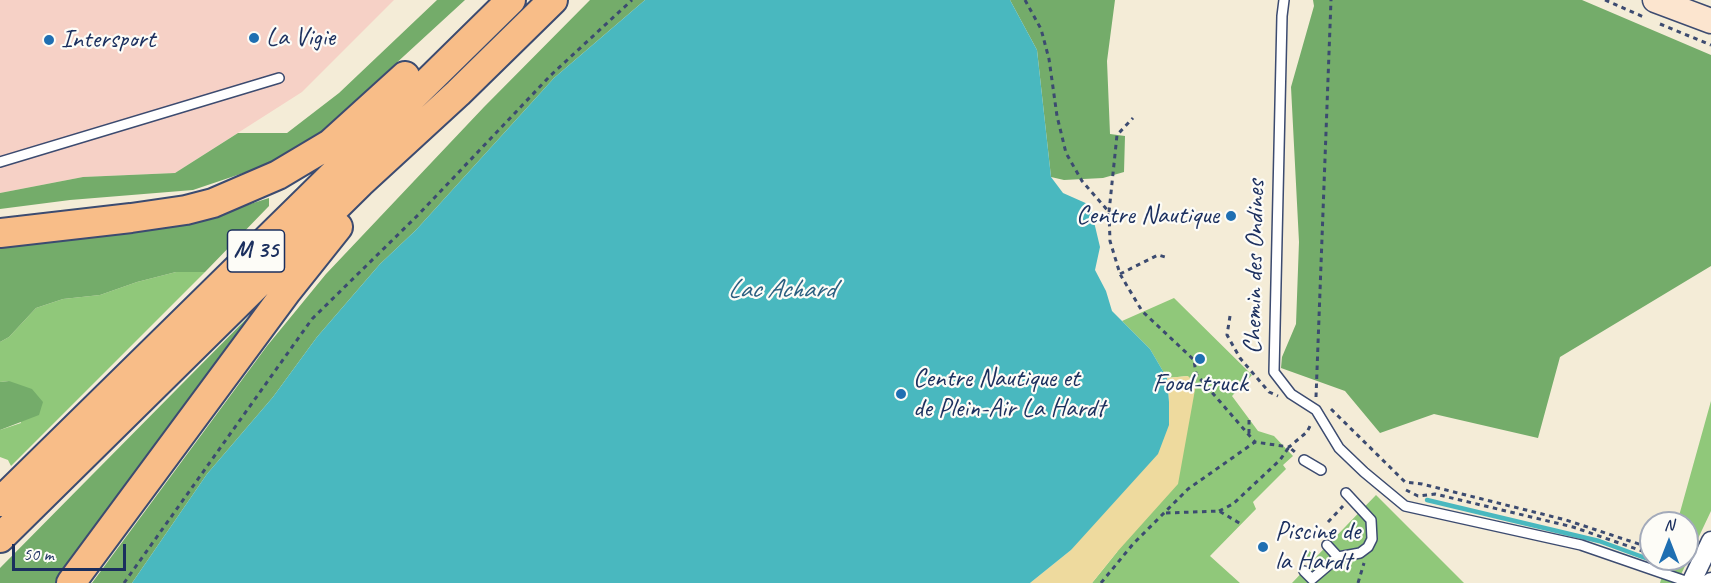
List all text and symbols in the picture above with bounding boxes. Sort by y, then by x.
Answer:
place label: La Vigie [266,22,335,54]
place label: Intersport [61,24,155,56]
marker: La Vigie [247,31,261,45]
marker: Intersport [42,33,56,47]
street label: Chemin des Ondines [1238,180,1272,354]
place label: Centre Nautique [1076,200,1219,232]
marker: Centre Nautique [1224,209,1238,223]
road number: M 35 [228,230,284,272]
water label: Lac Achard [728,274,834,306]
marker: Food-truck [1193,352,1207,366]
place label: Centre Nautique et de Plein-Air La Hardt [913,363,1105,424]
place label: Food-truck [1152,368,1248,400]
marker: Centre Nautique et de Plein-Air La Hardt [894,387,908,401]
north arrow [1639,511,1699,571]
text: N [1664,515,1674,535]
place label: Piscine de la Hardt [1275,516,1360,578]
scale bar [15,532,129,570]
marker: Piscine de la Hardt [1256,540,1270,554]
text: 50 m [23,543,54,565]

